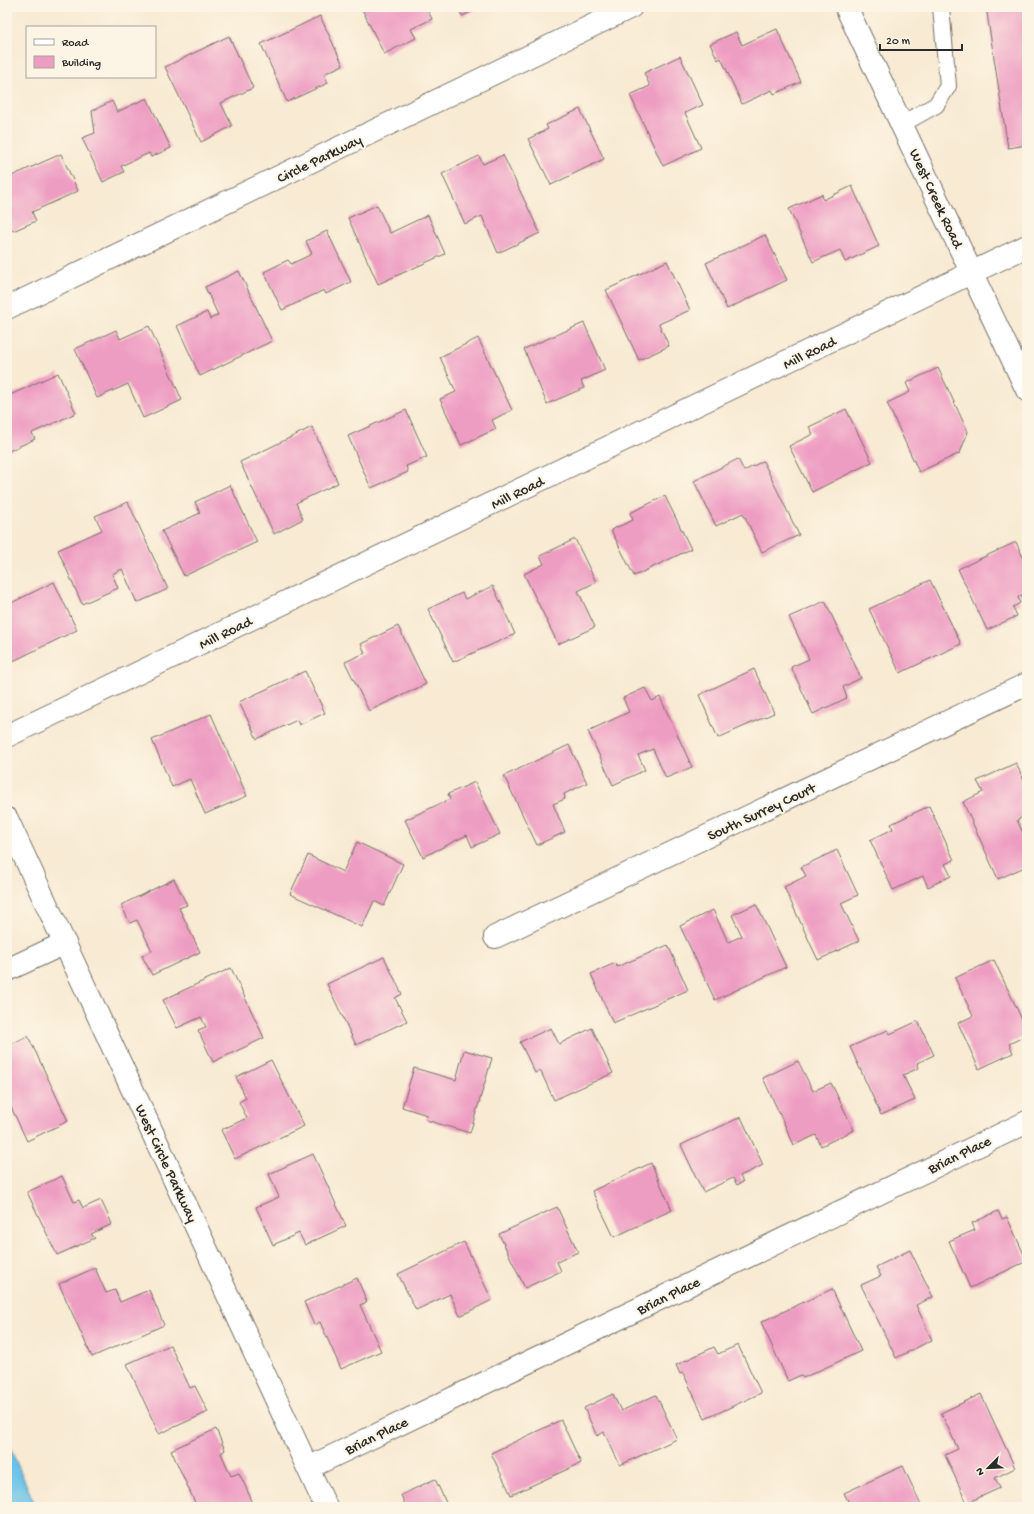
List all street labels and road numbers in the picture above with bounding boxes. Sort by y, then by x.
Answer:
street label: Circle Parkway [274,131,366,188]
street label: West Creek Road [904,146,967,253]
street label: Mill Road [780,333,840,374]
street label: Mill Road [488,473,548,514]
street label: Mill Road [196,613,256,654]
street label: South Surrey Court [705,779,820,846]
street label: West Circle Parkway [130,1102,201,1226]
street label: Brian Place [924,1133,995,1179]
street label: Brian Place [633,1274,704,1320]
street label: Brian Place [341,1414,412,1460]

